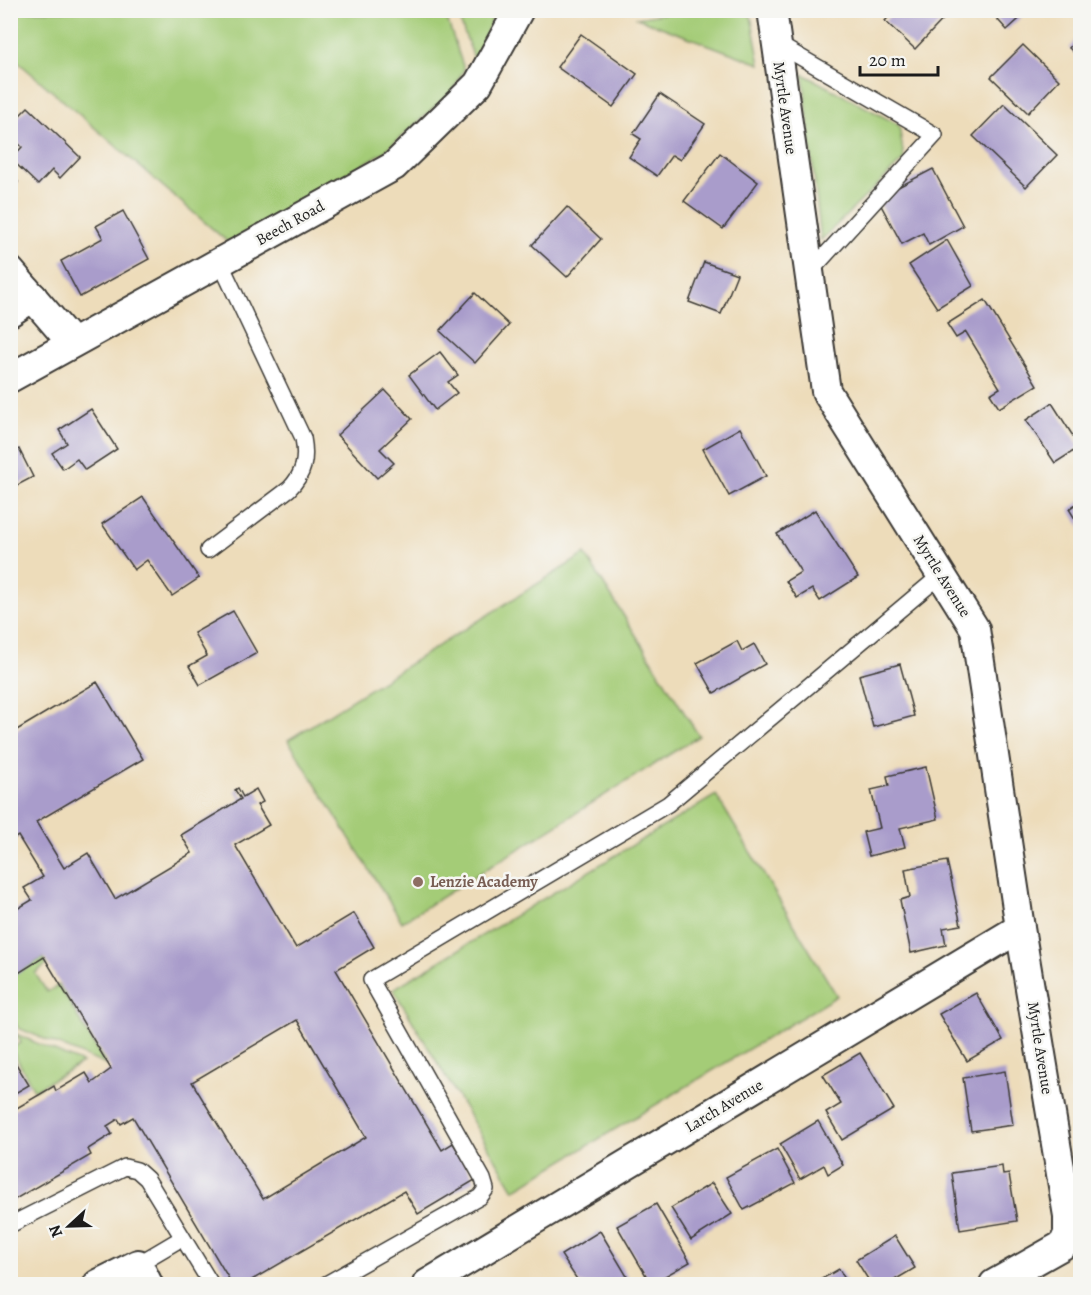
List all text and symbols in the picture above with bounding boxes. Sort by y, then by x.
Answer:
scale bar [860,39,938,77]
text: 20 m [869,48,906,72]
street label: Myrtle Avenue [768,60,802,156]
street label: Beech Road [252,195,329,251]
street label: Myrtle Avenue [908,530,976,622]
place label: Lenzie Academy [430,871,538,893]
marker: Lenzie Academy [411,875,425,889]
street label: Myrtle Avenue [1022,1000,1058,1096]
street label: Larch Avenue [681,1074,767,1138]
north arrow [39,1196,99,1256]
text: N [44,1221,68,1241]

